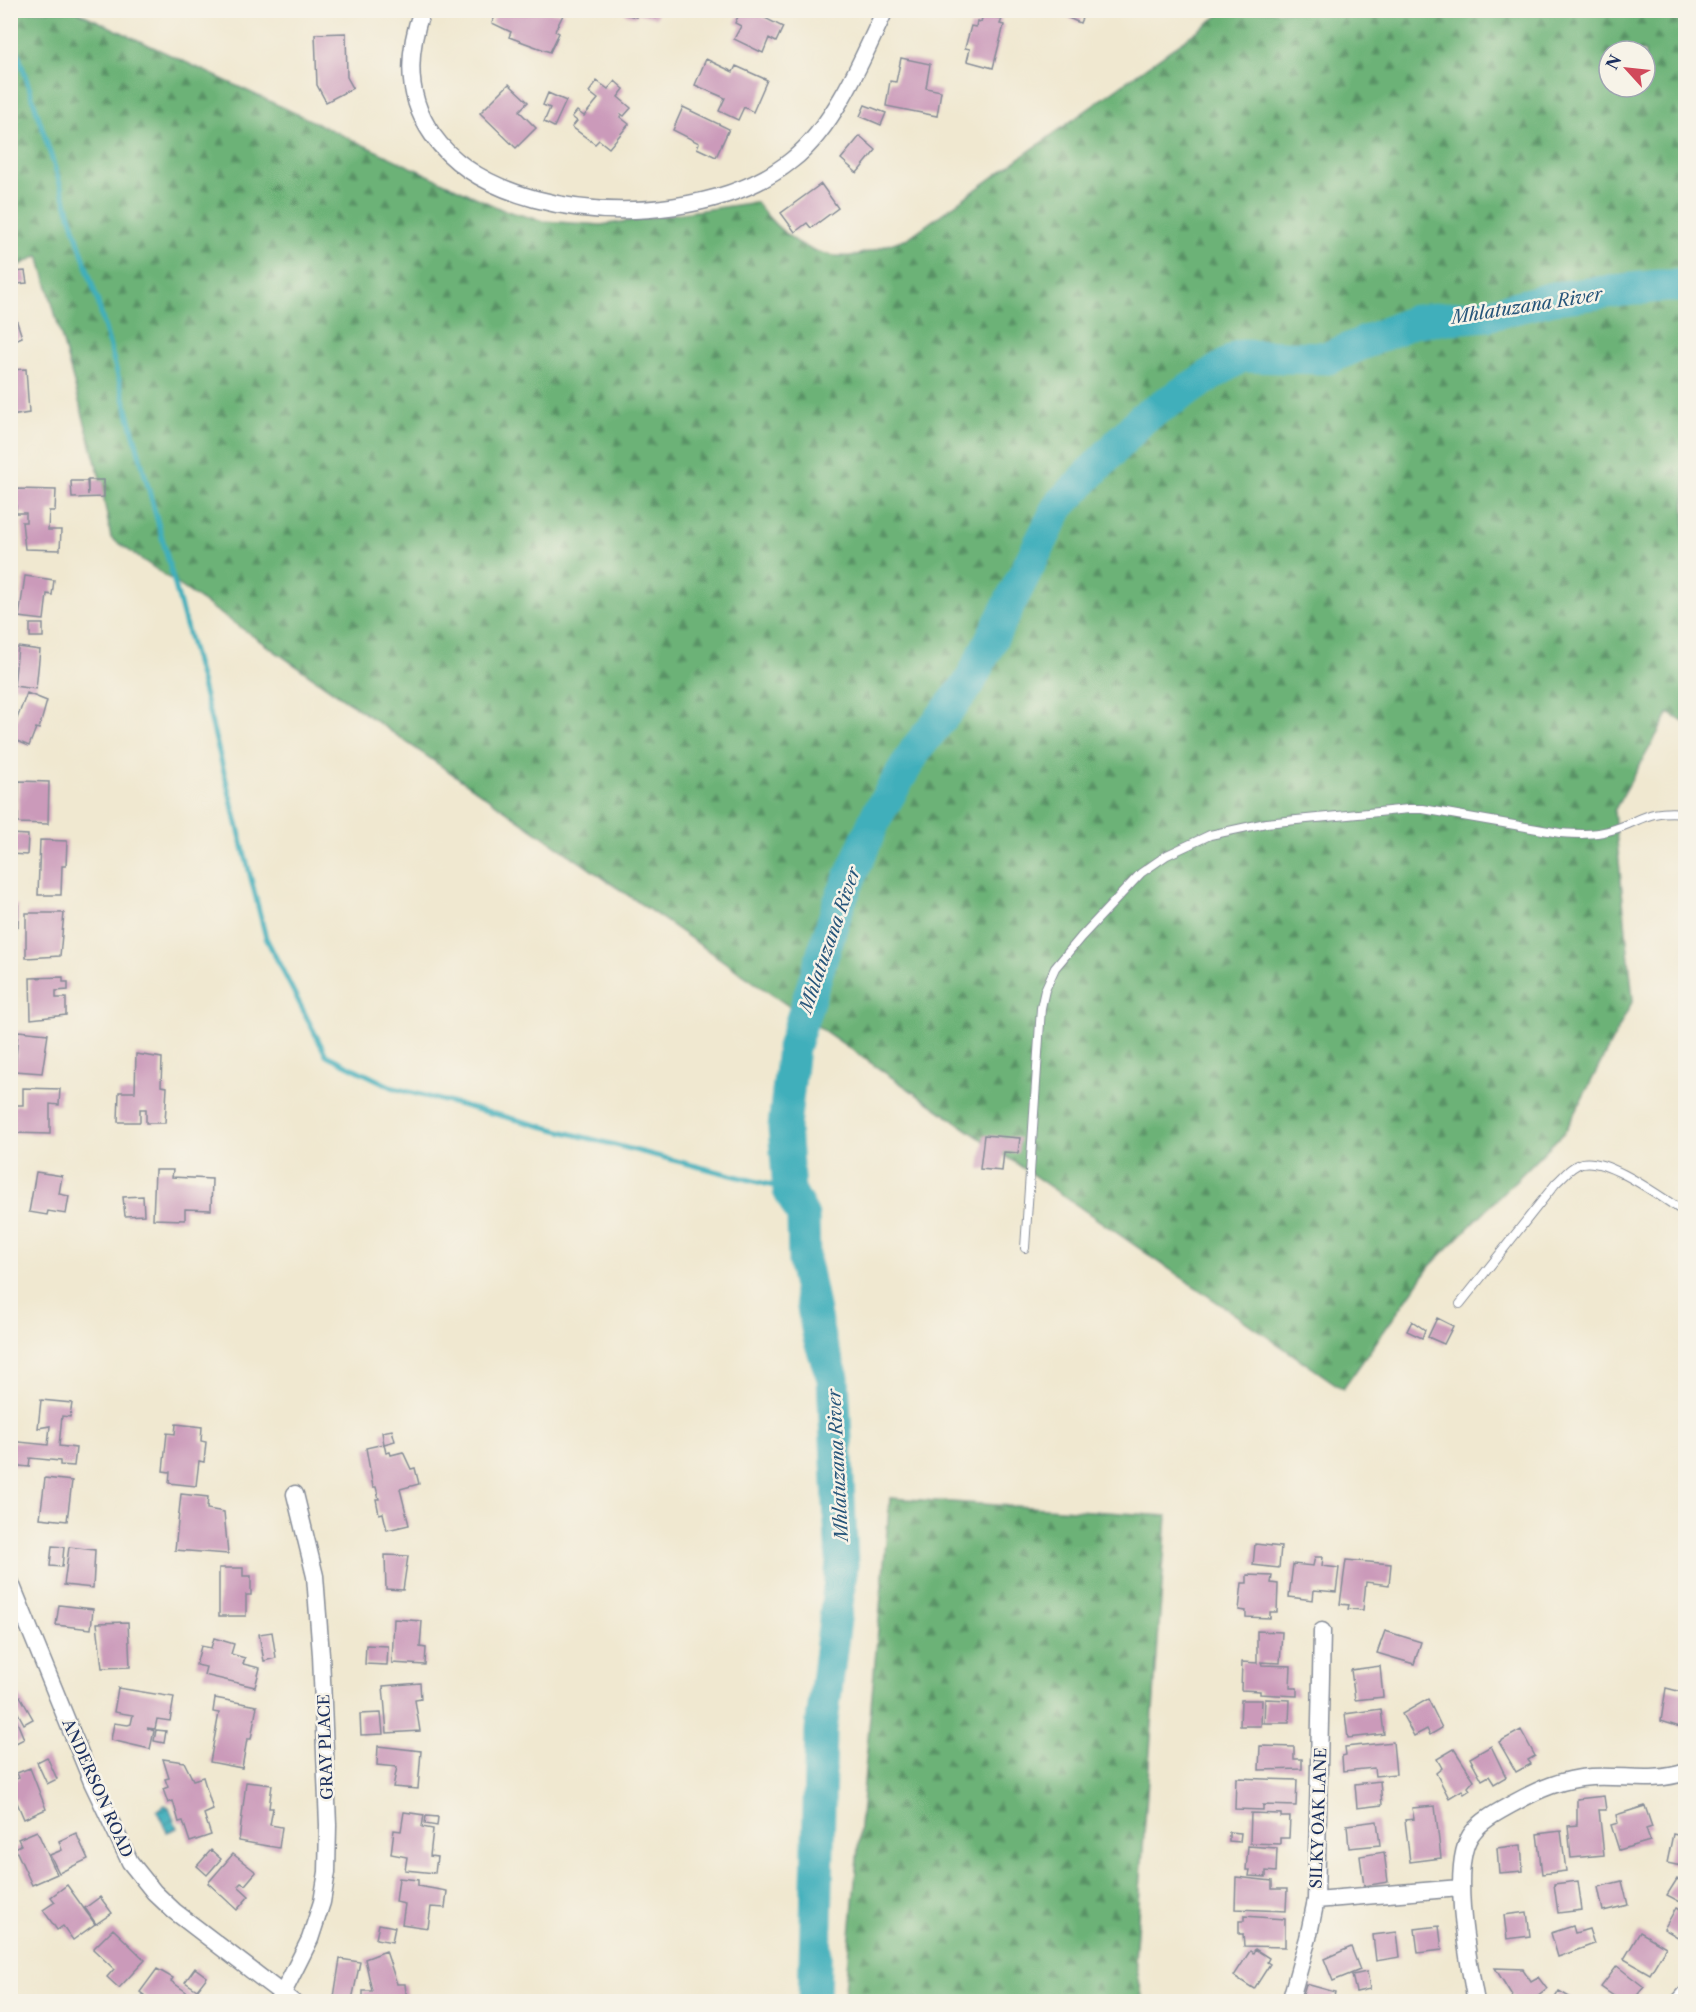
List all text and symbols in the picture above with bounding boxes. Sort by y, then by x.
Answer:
north arrow [1597,39,1657,99]
text: N [1602,51,1626,73]
water label: Mhlatuzana River [1448,283,1606,329]
water label: Mhlatuzana River [794,863,866,1018]
water label: Mhlatuzana River [823,1387,853,1544]
street label: GRAY PLACE [313,1694,337,1800]
street label: ANDERSON ROAD [58,1715,138,1861]
street label: SILKY OAK LANE [1306,1747,1330,1889]

